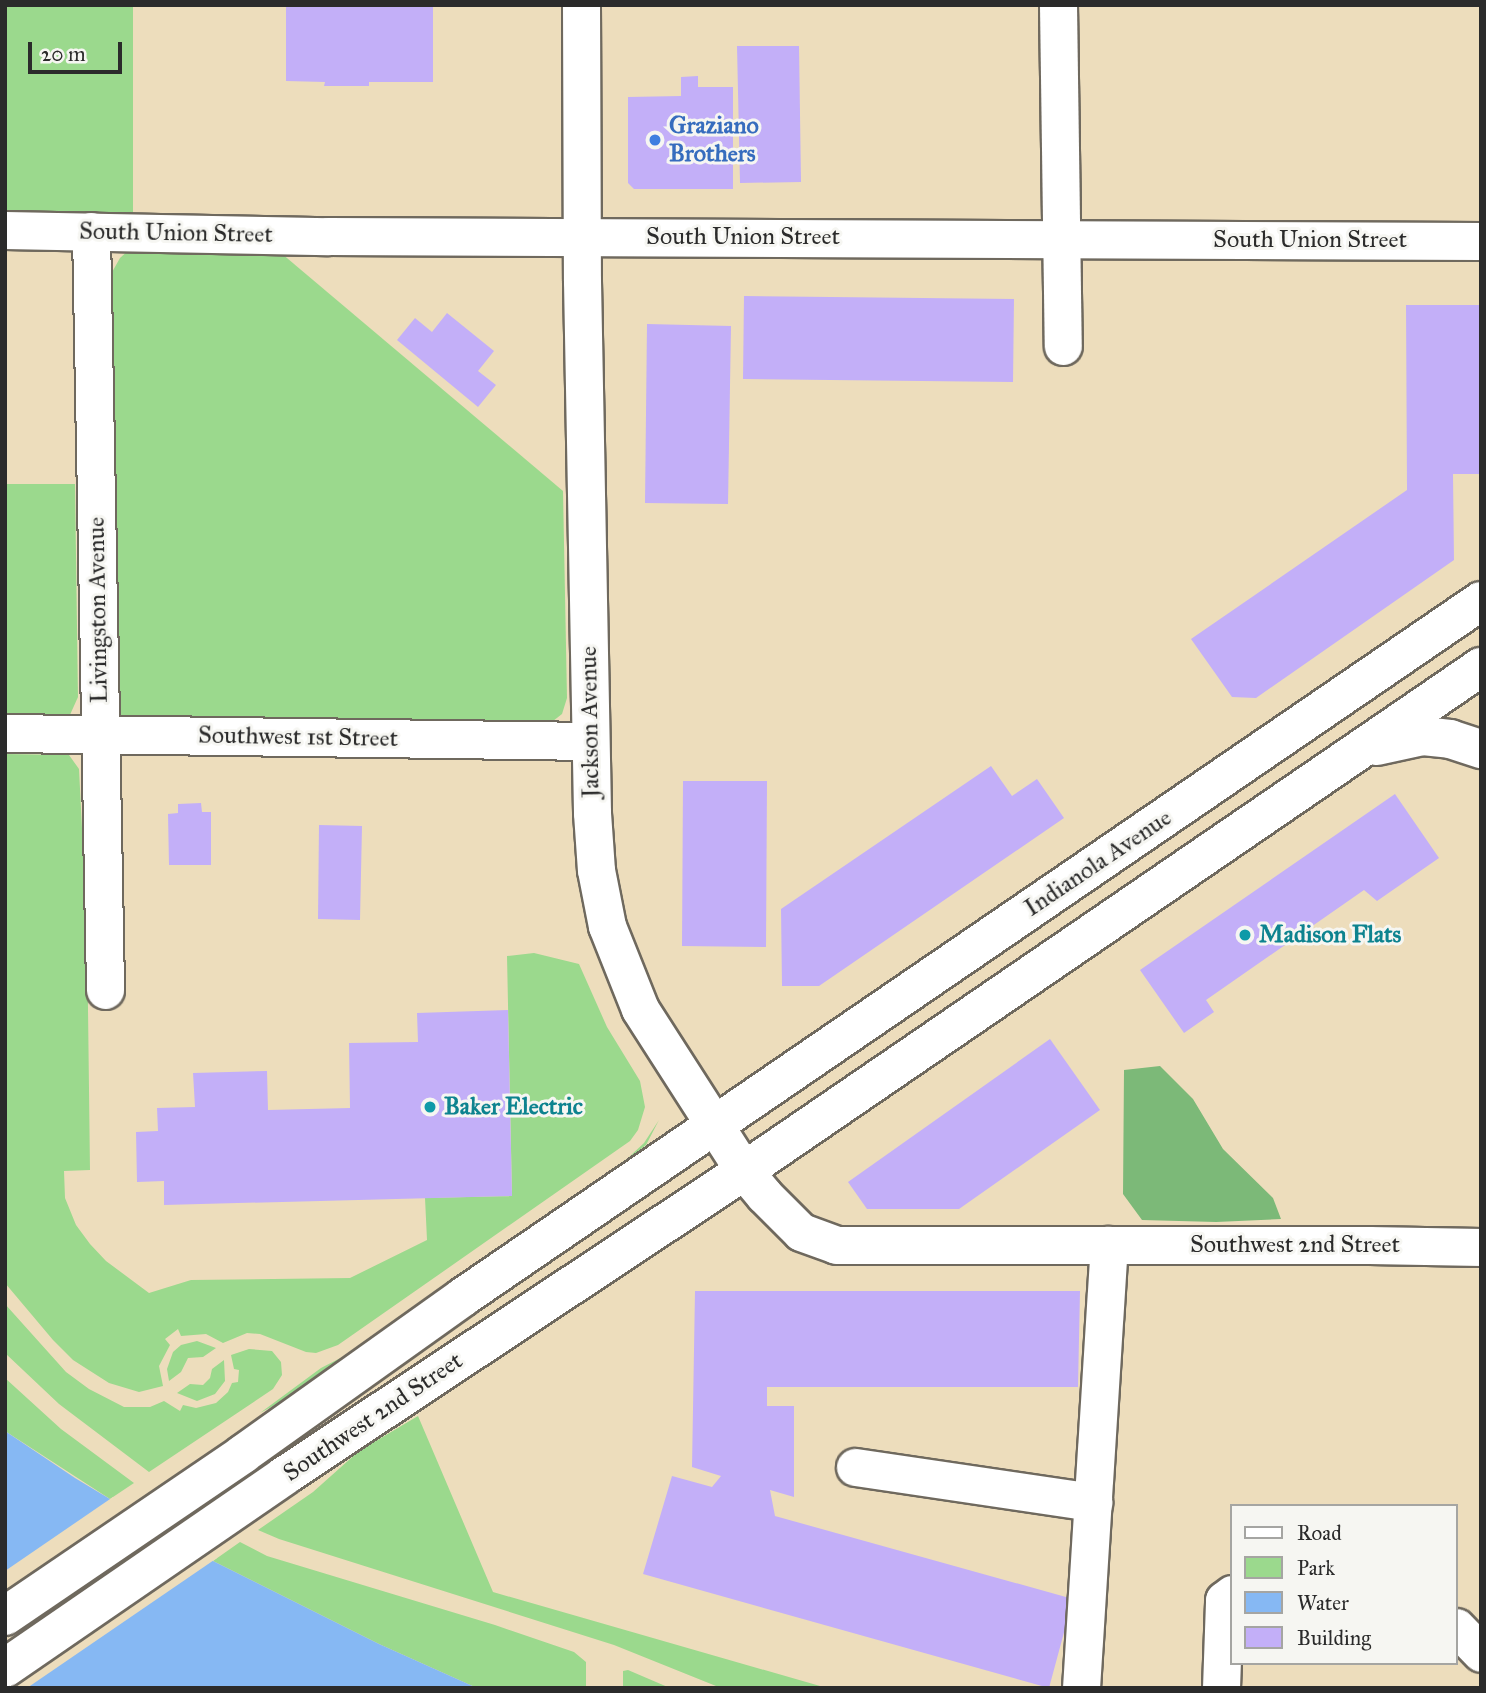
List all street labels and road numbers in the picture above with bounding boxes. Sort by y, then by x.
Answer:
street label: South Union Street [79,217,273,249]
street label: South Union Street [646,223,840,251]
street label: South Union Street [1213,226,1407,254]
street label: Livingston Avenue [82,517,114,703]
street label: Jackson Avenue [574,646,606,798]
street label: Southwest 1st Street [198,721,398,753]
street label: Indianola Avenue [1019,803,1177,923]
street label: Southwest 2nd Street [1190,1231,1400,1259]
street label: Southwest 2nd Street [278,1346,468,1488]

